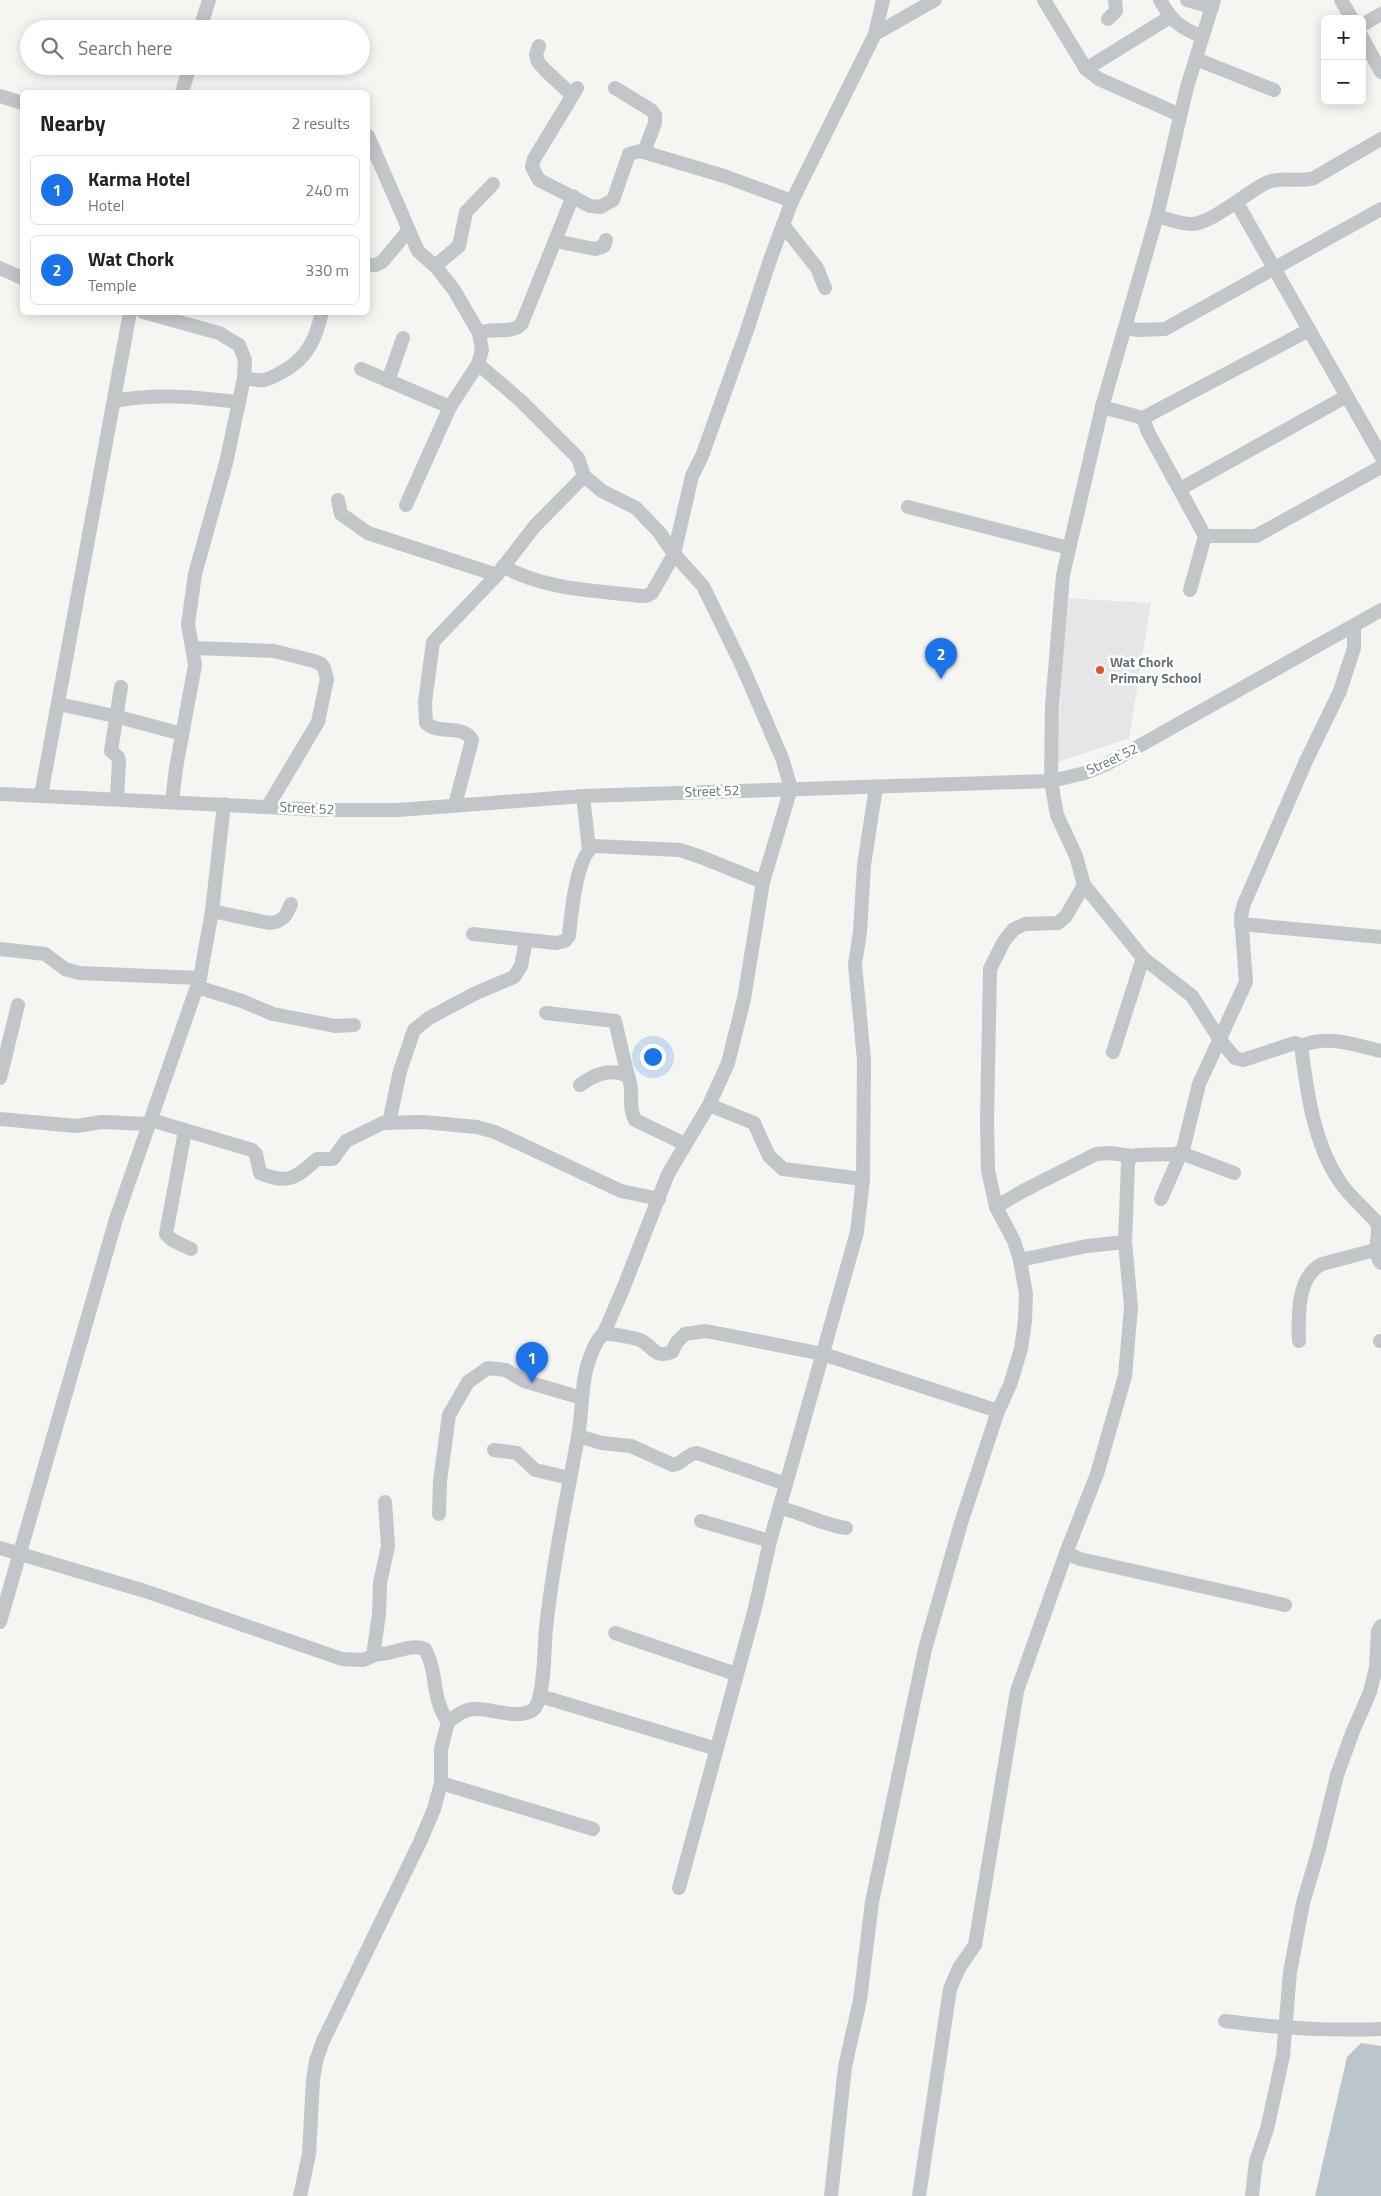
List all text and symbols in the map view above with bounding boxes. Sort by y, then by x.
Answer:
map controls [1321,15,1366,105]
button: + [1321,15,1366,60]
search box [20,20,370,75]
text: Search here [78,33,172,62]
icon: search [38,34,66,62]
button: − [1321,60,1366,105]
text: Nearby [40,107,105,139]
text: 2 results [291,111,350,135]
text: Karma Hotel [88,164,190,193]
text: 1 [53,178,61,202]
text: 240 m [305,178,349,202]
text: Hotel [88,193,125,217]
text: Wat Chork [88,244,174,273]
text: 2 [53,258,61,282]
text: 330 m [305,258,349,282]
text: Temple [88,273,137,297]
pin: 2 [925,638,957,679]
place label: Wat Chork Primary School [1110,651,1202,688]
marker: Wat Chork Primary School [1094,664,1106,676]
street label: Street 52 [1082,737,1141,780]
street label: Street 52 [684,779,740,802]
street label: Street 52 [279,796,335,819]
your location [640,1044,666,1070]
pin: 1 [516,1342,548,1383]

